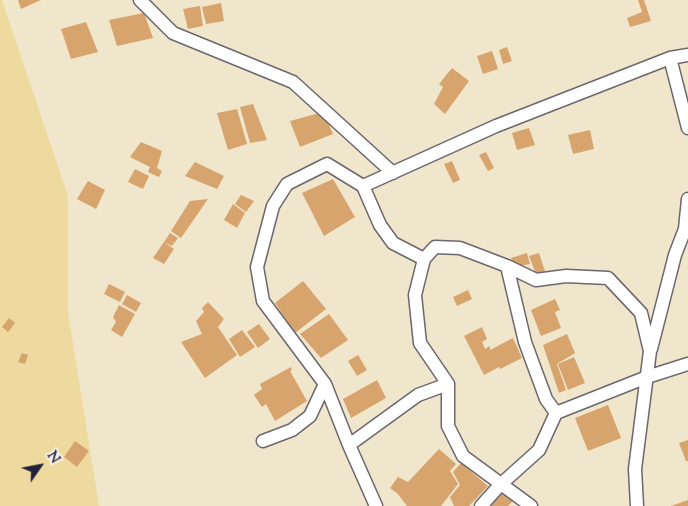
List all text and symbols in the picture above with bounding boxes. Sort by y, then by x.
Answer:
north arrow [15,441,65,491]
text: N [41,448,64,468]

